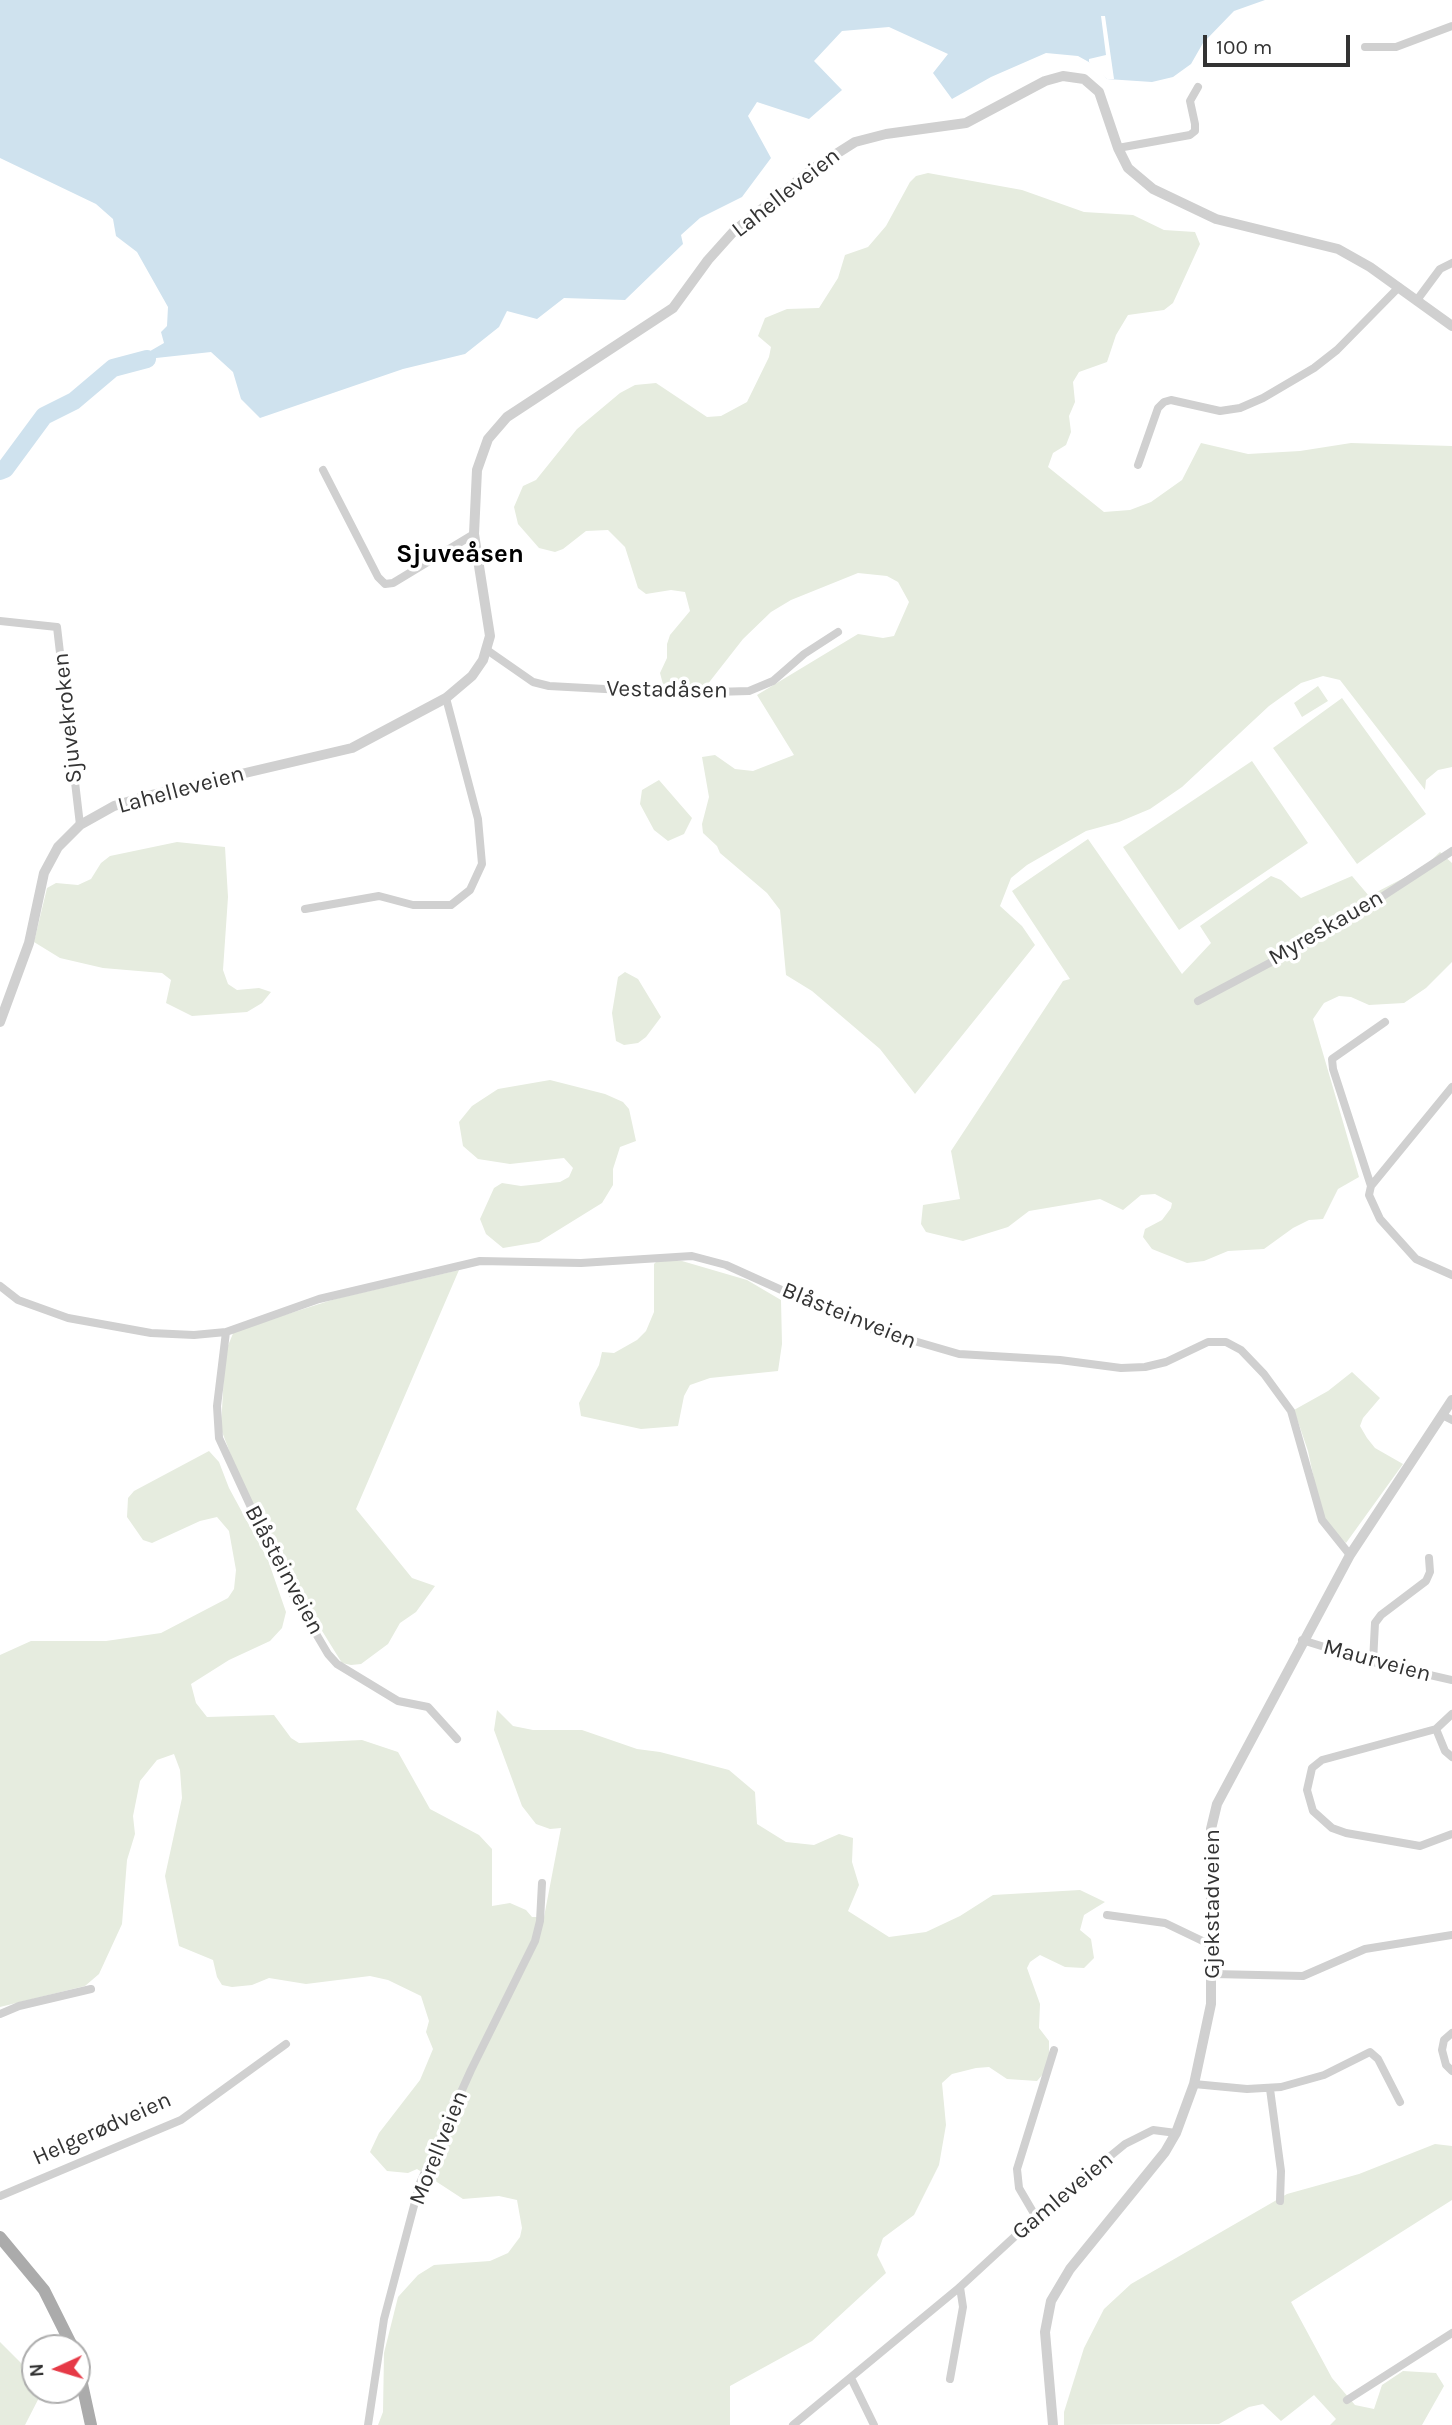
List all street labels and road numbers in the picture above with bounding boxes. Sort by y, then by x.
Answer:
street label: Lahelleveien [726,142,846,244]
street label: Sjuvekroken [47,651,89,785]
street label: Vestadåsen [606,675,728,705]
street label: Lahelleveien [115,760,247,820]
street label: Myreskauen [1264,884,1388,972]
street label: Blåsteinveien [778,1276,920,1356]
street label: Blåsteinveien [238,1501,330,1639]
street label: Maurveien [1320,1633,1434,1689]
street label: Gjekstadveien [1198,1829,1226,1979]
street label: Helgerødveien [28,2086,176,2172]
street label: Morellveien [404,2087,474,2209]
street label: Gamleveien [1007,2146,1119,2246]

